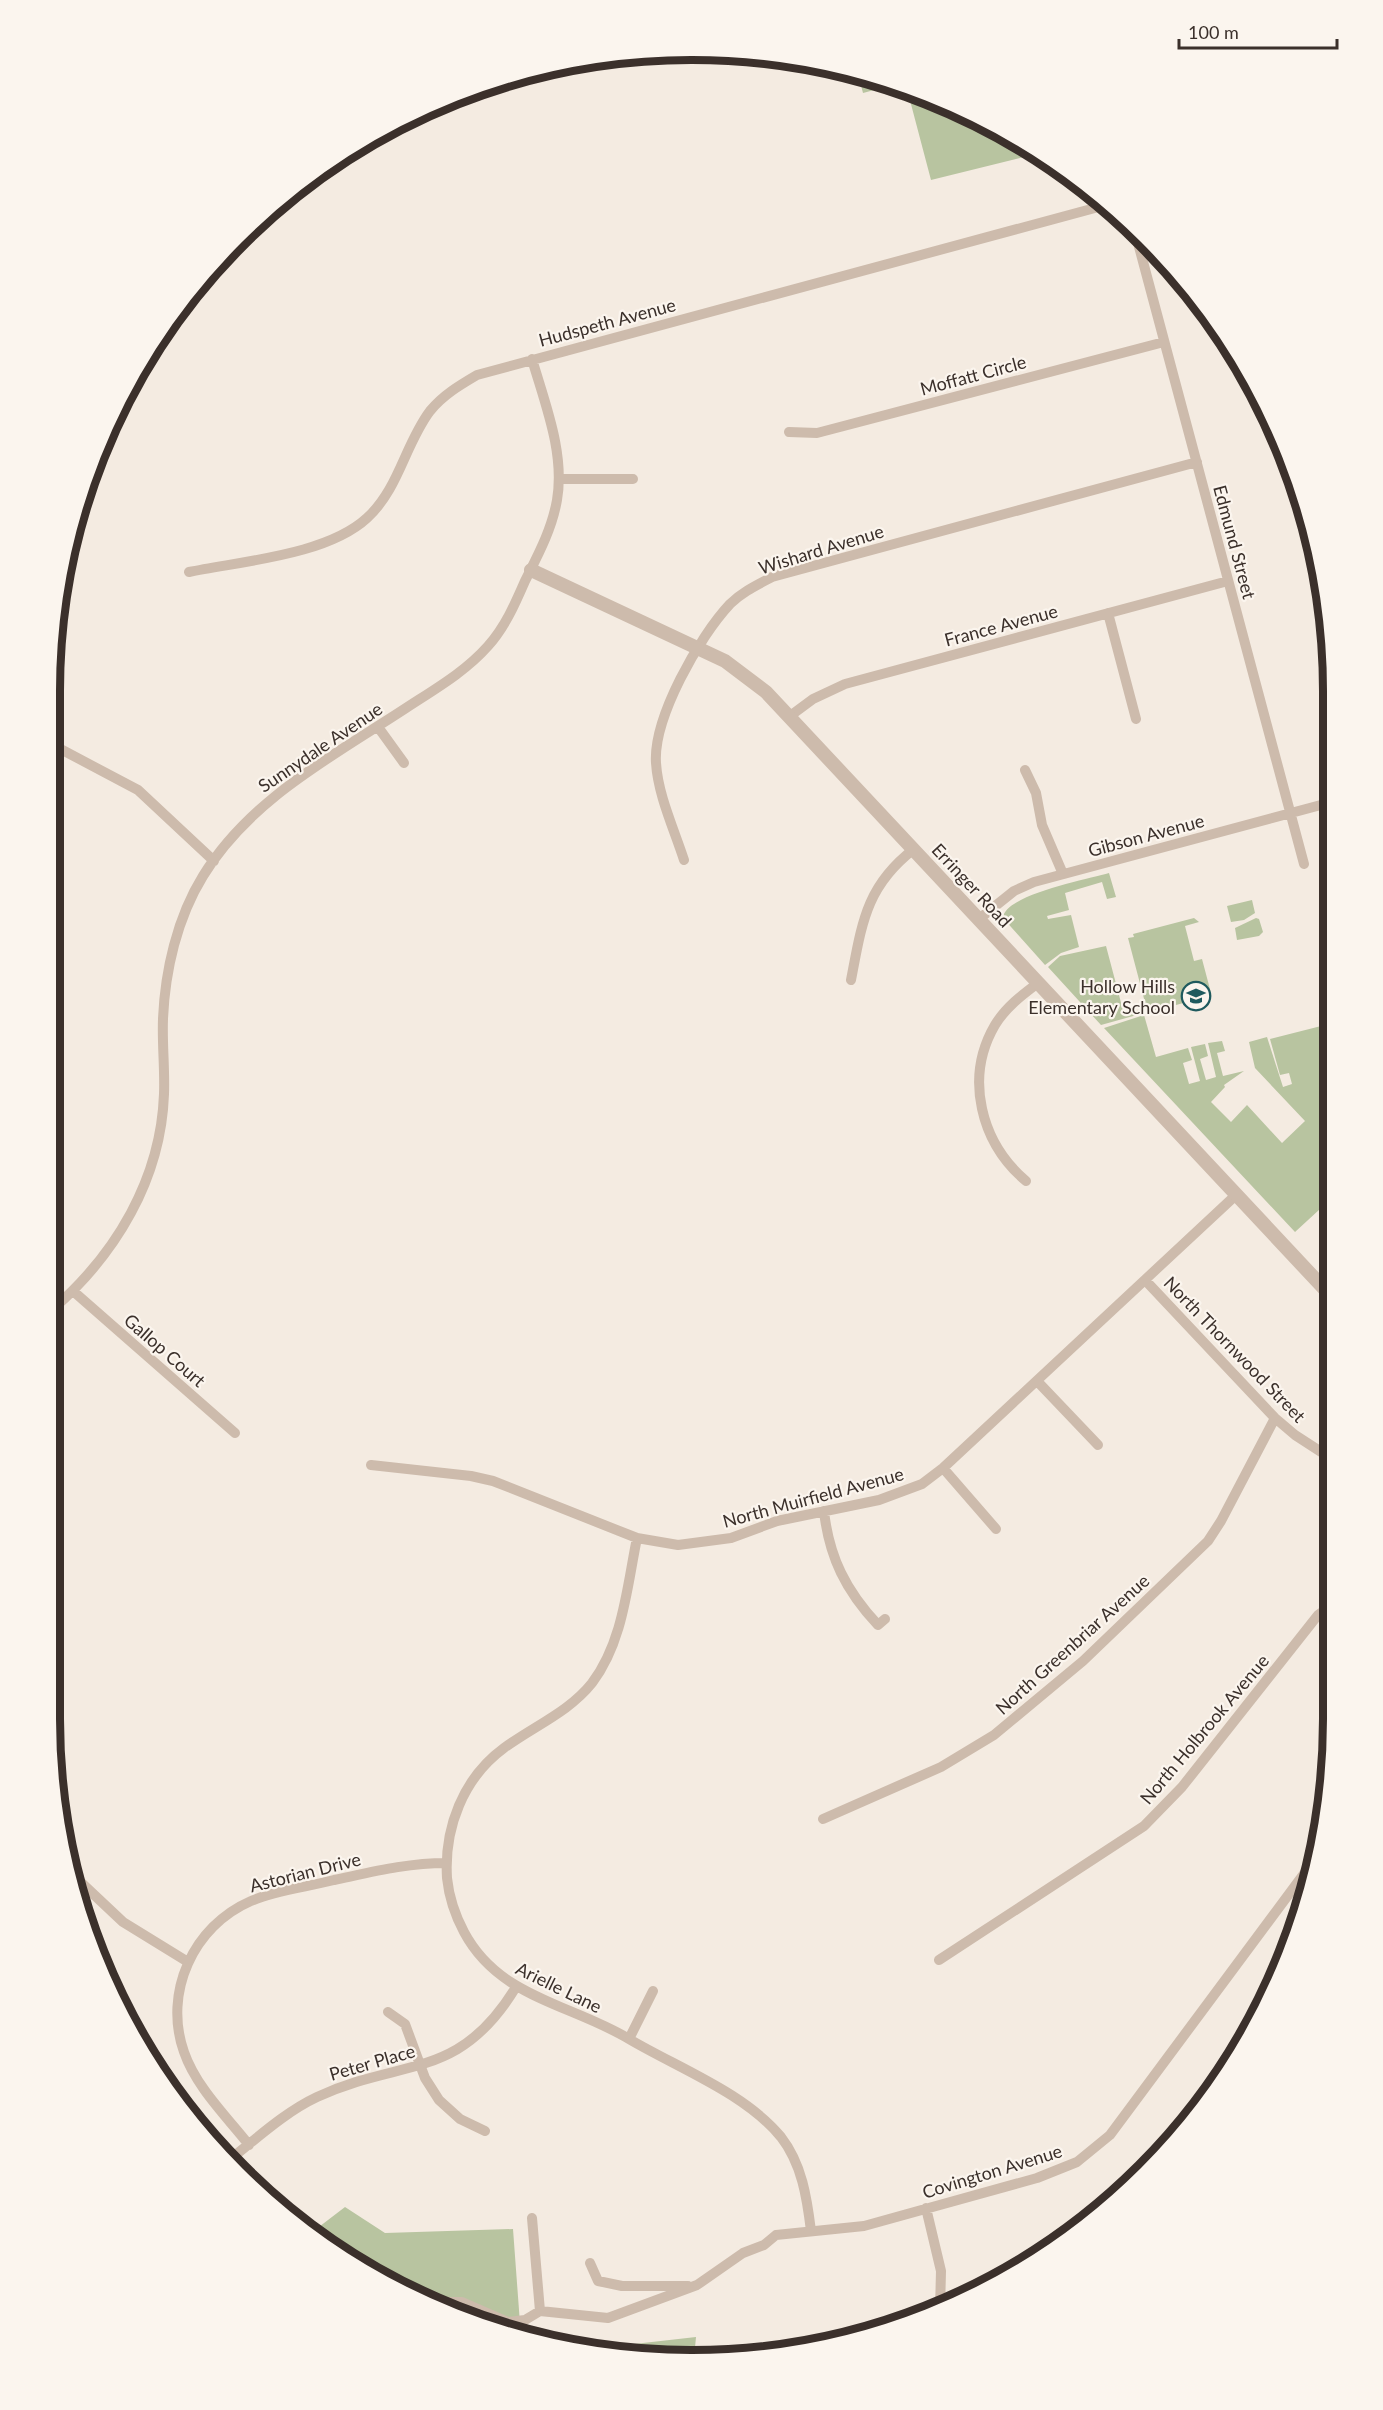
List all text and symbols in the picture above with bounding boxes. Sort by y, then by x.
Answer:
scale bar [1179,12,1336,50]
text: 100 m [1188,21,1239,43]
street label: Hudspeth Avenue [536,293,678,351]
street label: Moffatt Circle [918,350,1028,400]
street label: Edmund Street [1209,483,1261,602]
street label: Wishard Avenue [756,520,886,578]
street label: France Avenue [942,599,1060,651]
street label: Sunnydale Avenue [254,697,386,797]
street label: Gibson Avenue [1086,809,1206,861]
street label: Erringer Road [927,838,1017,932]
place label: Hollow Hills Elementary School [1028,975,1175,1018]
school or university icon: Hollow Hills Elementary School [1180,980,1212,1012]
street label: North Thornwood Street [1160,1271,1311,1427]
street label: Gallop Court [120,1309,211,1392]
street label: North Muirfield Avenue [720,1462,906,1532]
street label: North Greenbriar Avenue [991,1569,1153,1719]
street label: North Holbrook Avenue [1135,1650,1273,1808]
street label: Astorian Drive [247,1848,363,1896]
street label: Arielle Lane [512,1957,606,2017]
street label: Peter Place [326,2039,418,2085]
street label: Covington Avenue [919,2139,1065,2203]

